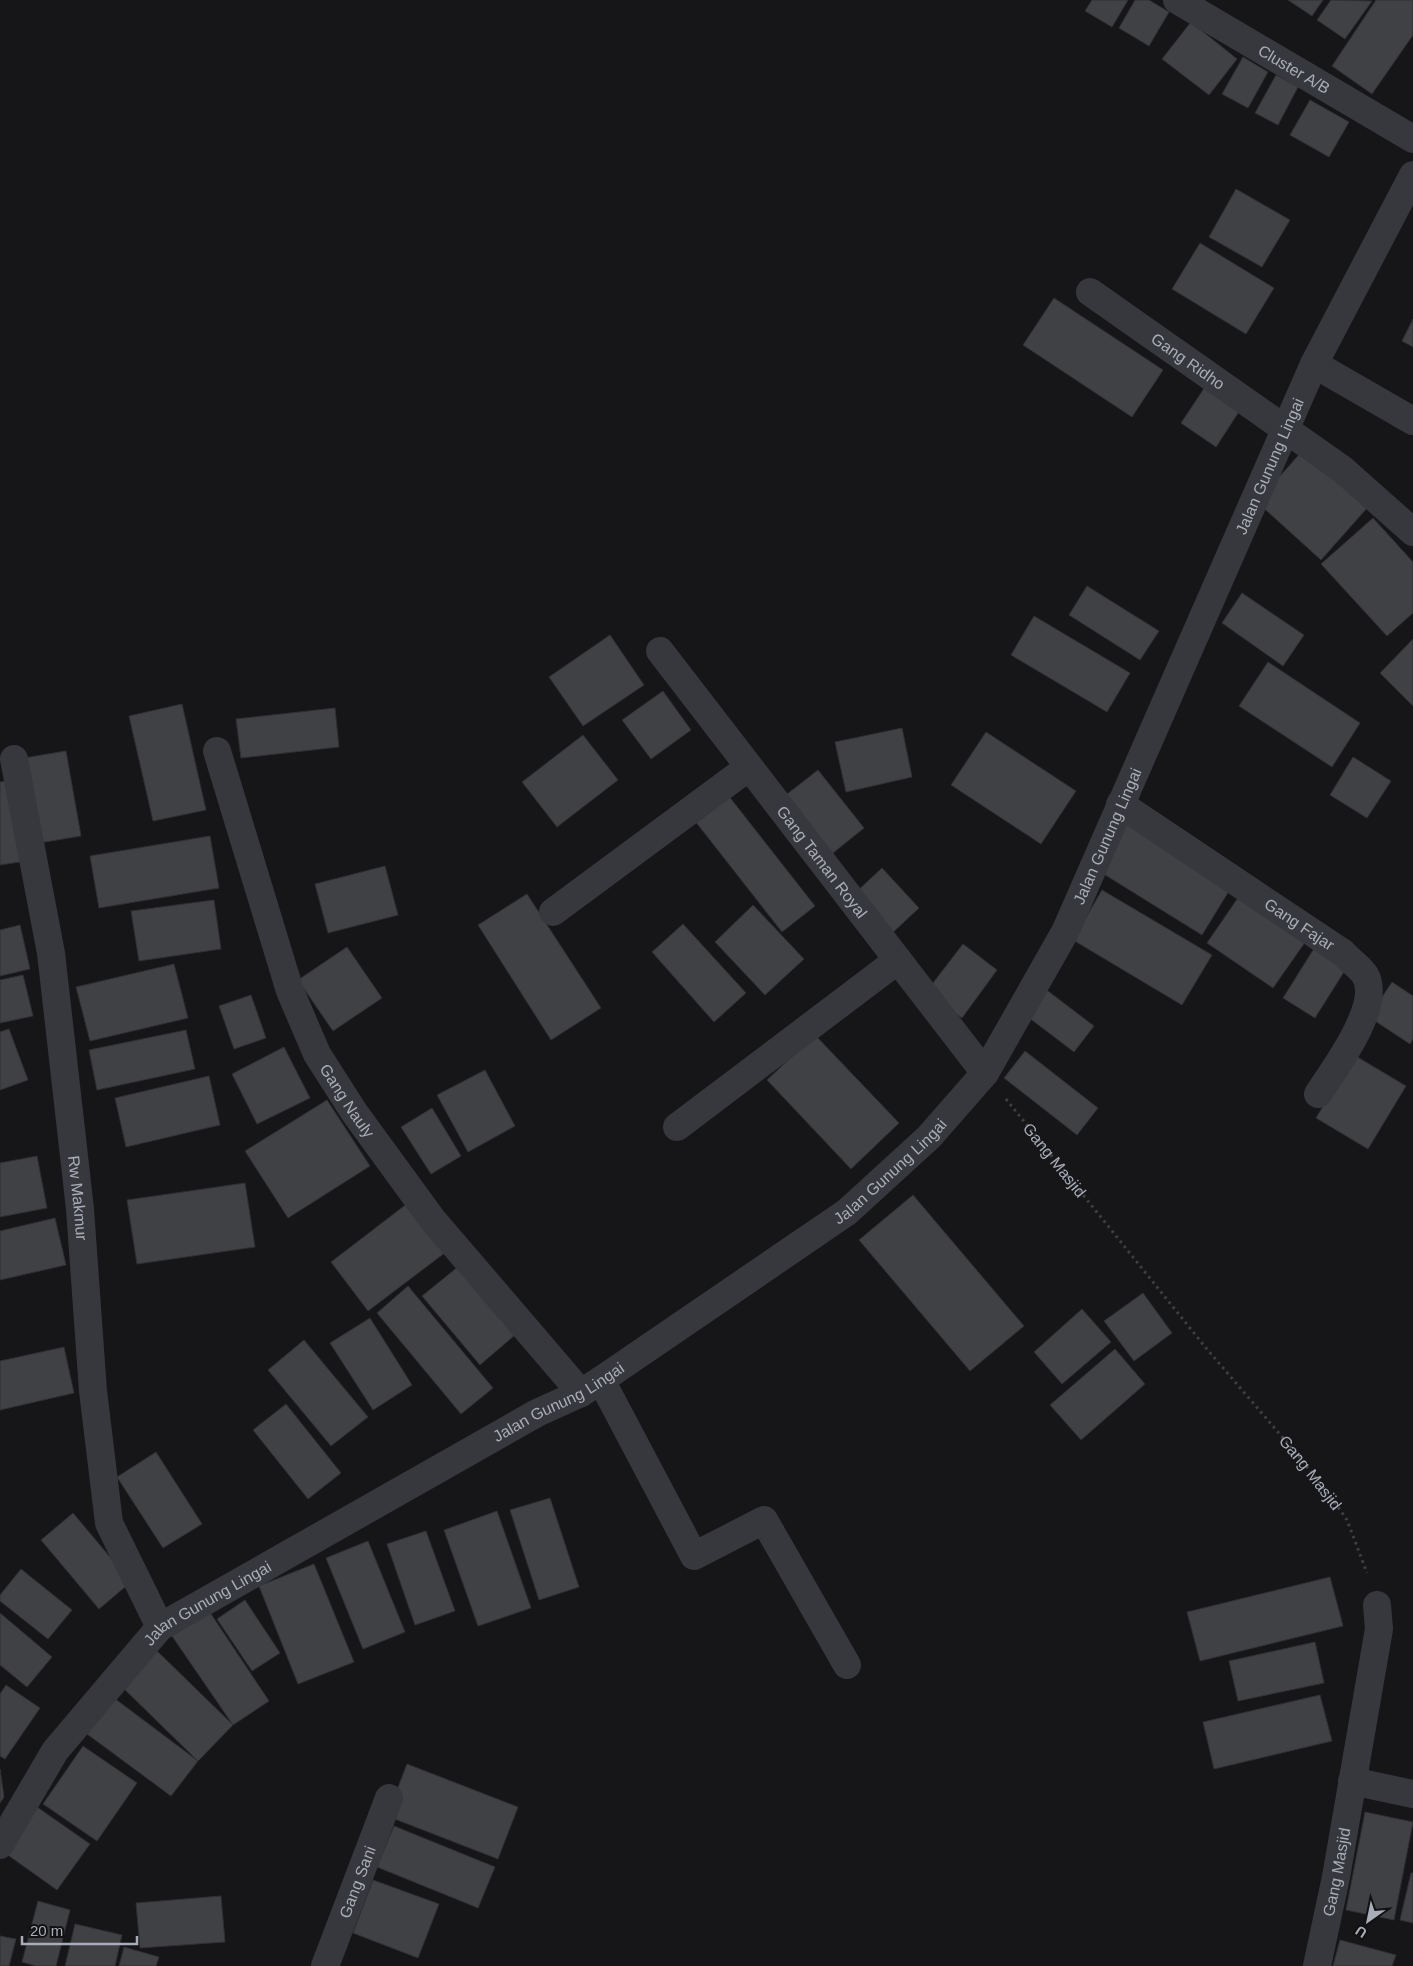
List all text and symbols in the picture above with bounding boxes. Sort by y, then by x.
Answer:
street label: Cluster A/B [1255,41,1333,97]
street label: Gang Ridho [1148,329,1228,393]
street label: Jalan Gunung Lingai [1232,395,1307,537]
street label: Jalan Gunung Lingai [1070,765,1144,907]
street label: Gang Taman Royal [774,802,871,921]
street label: Gang Fajar [1262,895,1338,954]
street label: Gang Nauly [317,1061,378,1141]
street label: Jalan Gunung Lingai [830,1115,949,1227]
street label: Gang Masjid [1020,1119,1090,1200]
street label: Rw Makmur [65,1155,91,1242]
street label: Jalan Gunung Lingai [490,1359,627,1445]
street label: Gang Masjid [1276,1432,1345,1513]
street label: Jalan Gunung Lingai [140,1557,274,1648]
street label: Gang Masjid [1319,1826,1353,1918]
street label: Gang Sani [336,1844,378,1920]
north arrow [1343,1896,1393,1946]
scale bar [22,1914,138,1946]
text: 20 m [30,1922,63,1939]
text: U [1352,1922,1370,1941]

